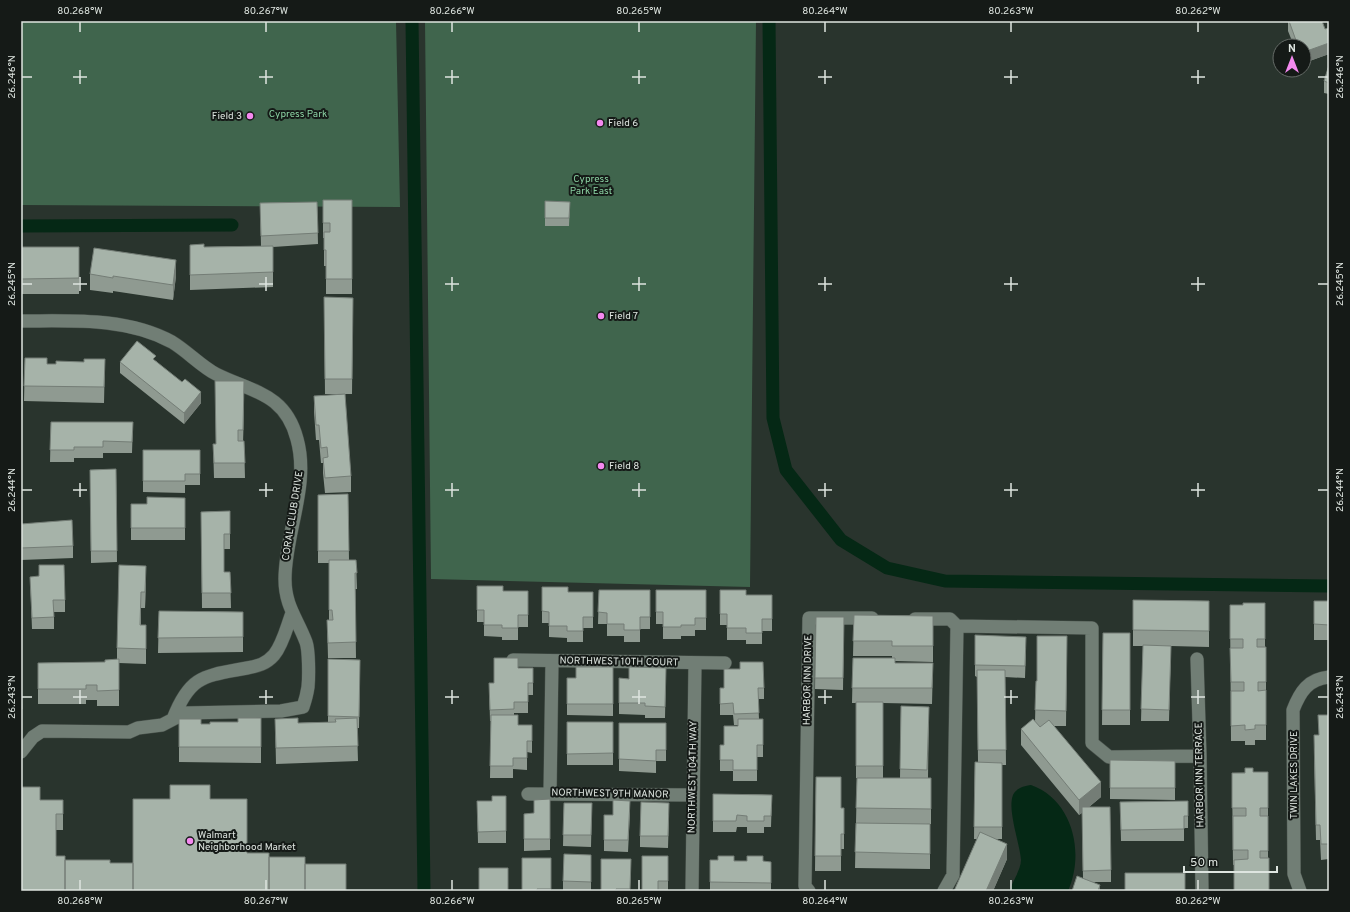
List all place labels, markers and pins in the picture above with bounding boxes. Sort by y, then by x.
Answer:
place label: Field 3 [212,110,242,123]
marker: Field 3 [245,111,255,121]
place label: Field 6 [608,117,638,130]
marker: Field 6 [595,118,605,128]
place label: Field 7 [609,310,638,323]
marker: Field 7 [596,311,606,321]
place label: Field 8 [609,460,639,473]
marker: Field 8 [596,461,606,471]
place label: Walmart Neighborhood Market [198,829,296,854]
marker: Walmart Neighborhood Market [185,836,195,846]

